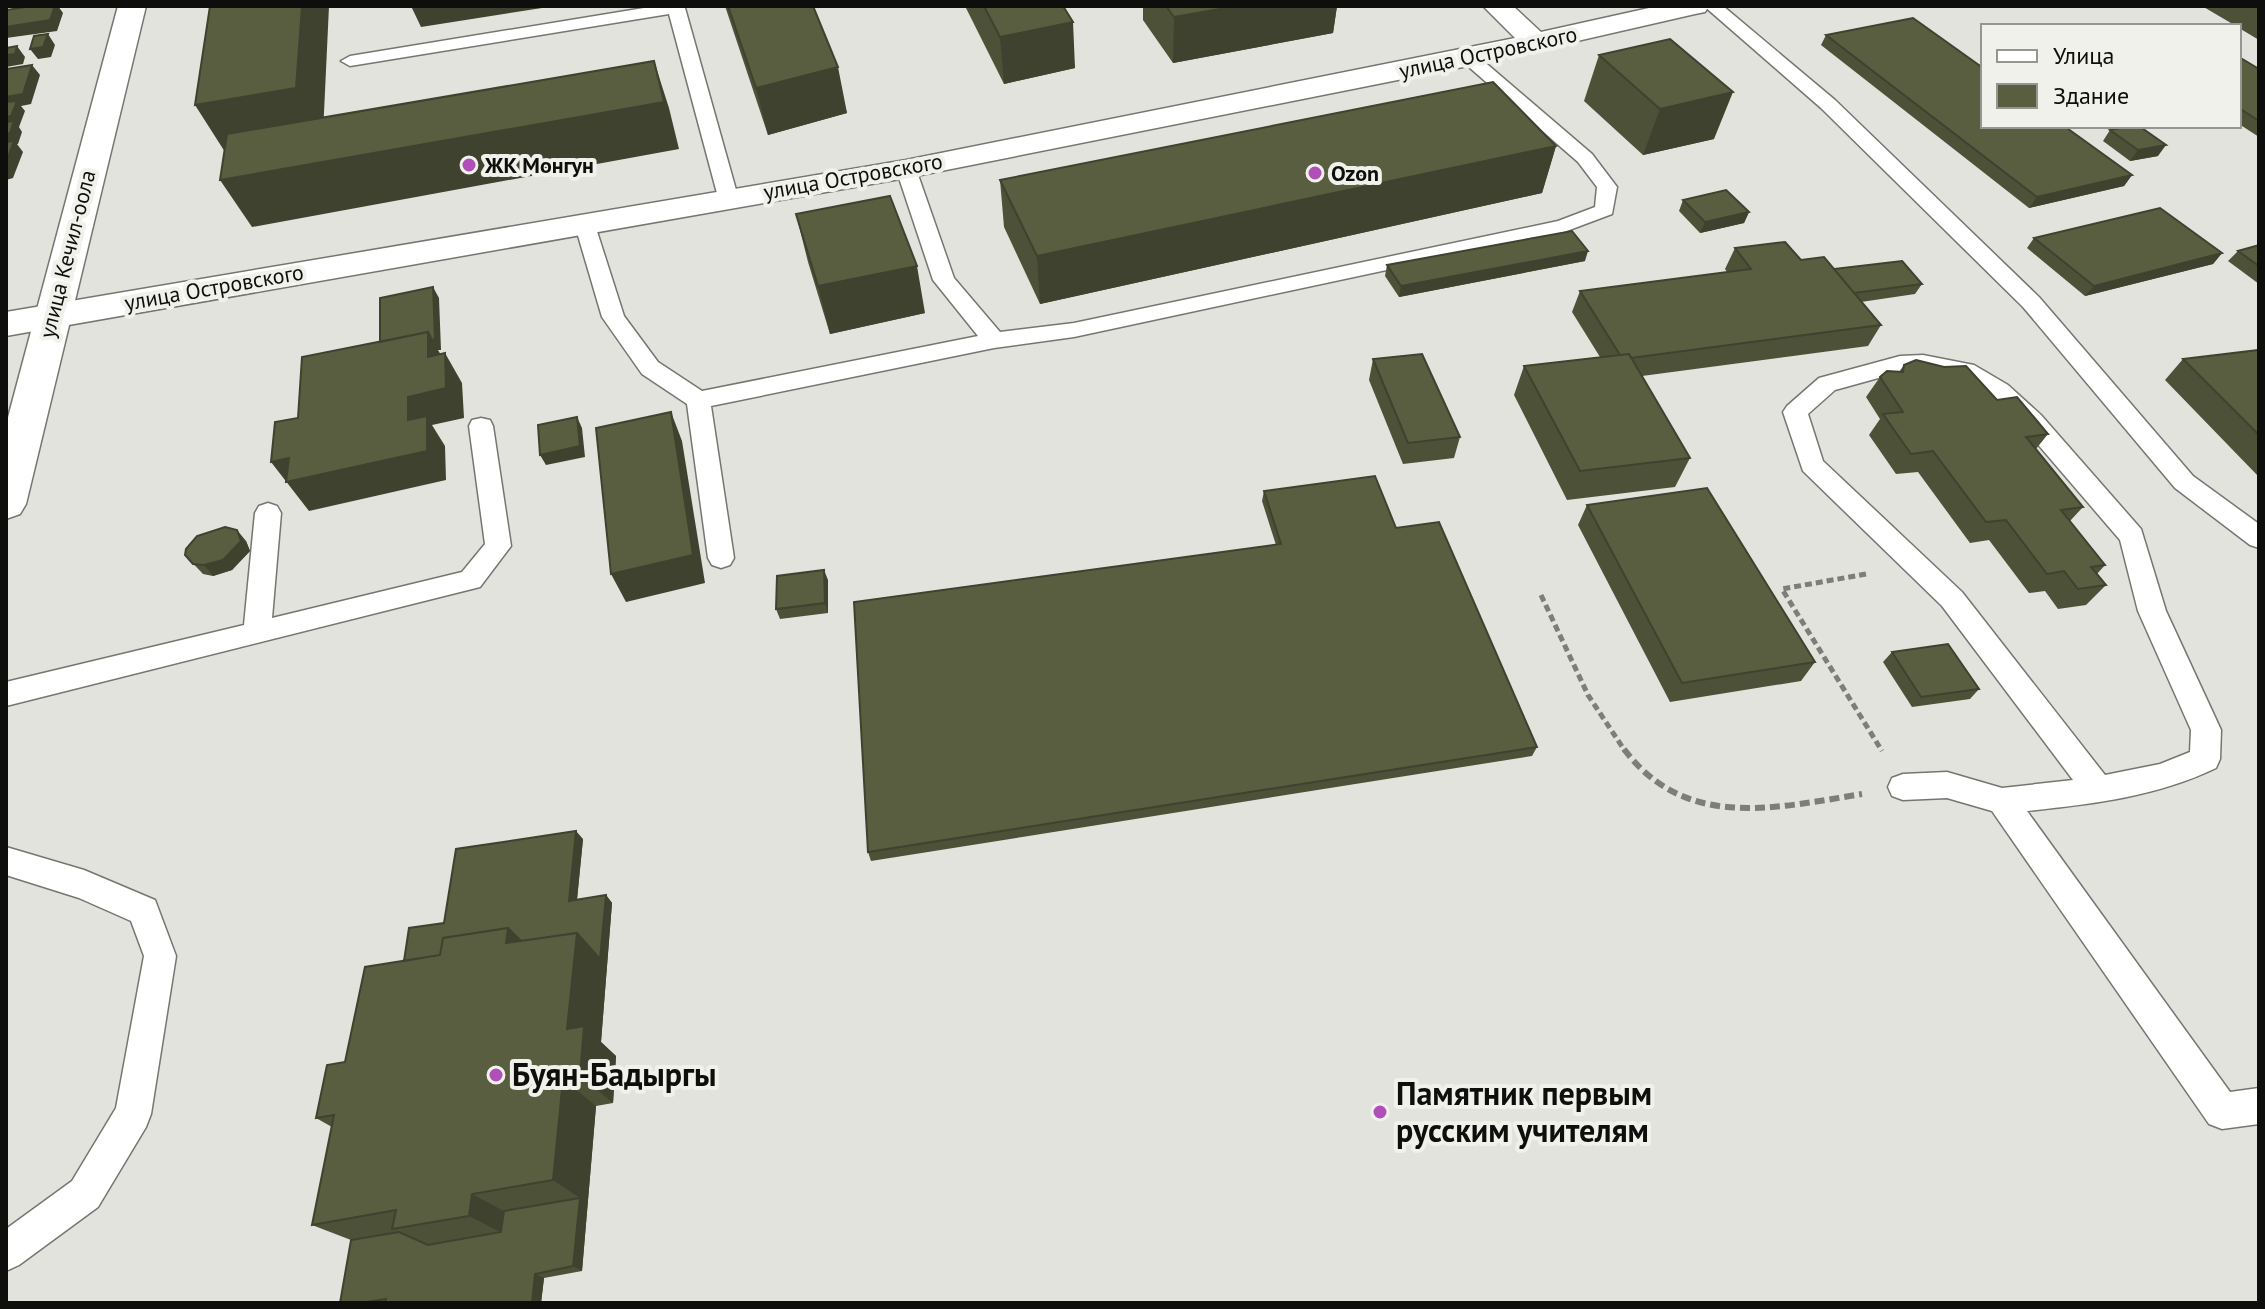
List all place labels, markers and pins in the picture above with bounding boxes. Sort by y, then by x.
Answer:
place label: ЖК Монгун [484,151,594,179]
marker: ЖК Монгун [460,156,478,174]
place label: Ozon [1331,159,1379,187]
marker: Ozon [1306,164,1324,182]
place label: Буян-Бадыргы [512,1053,717,1095]
marker: Буян-Бадыргы [487,1066,505,1084]
place label: Памятник первым русским учителям [1396,1072,1652,1151]
marker: Памятник первым русским учителям [1371,1103,1389,1121]

